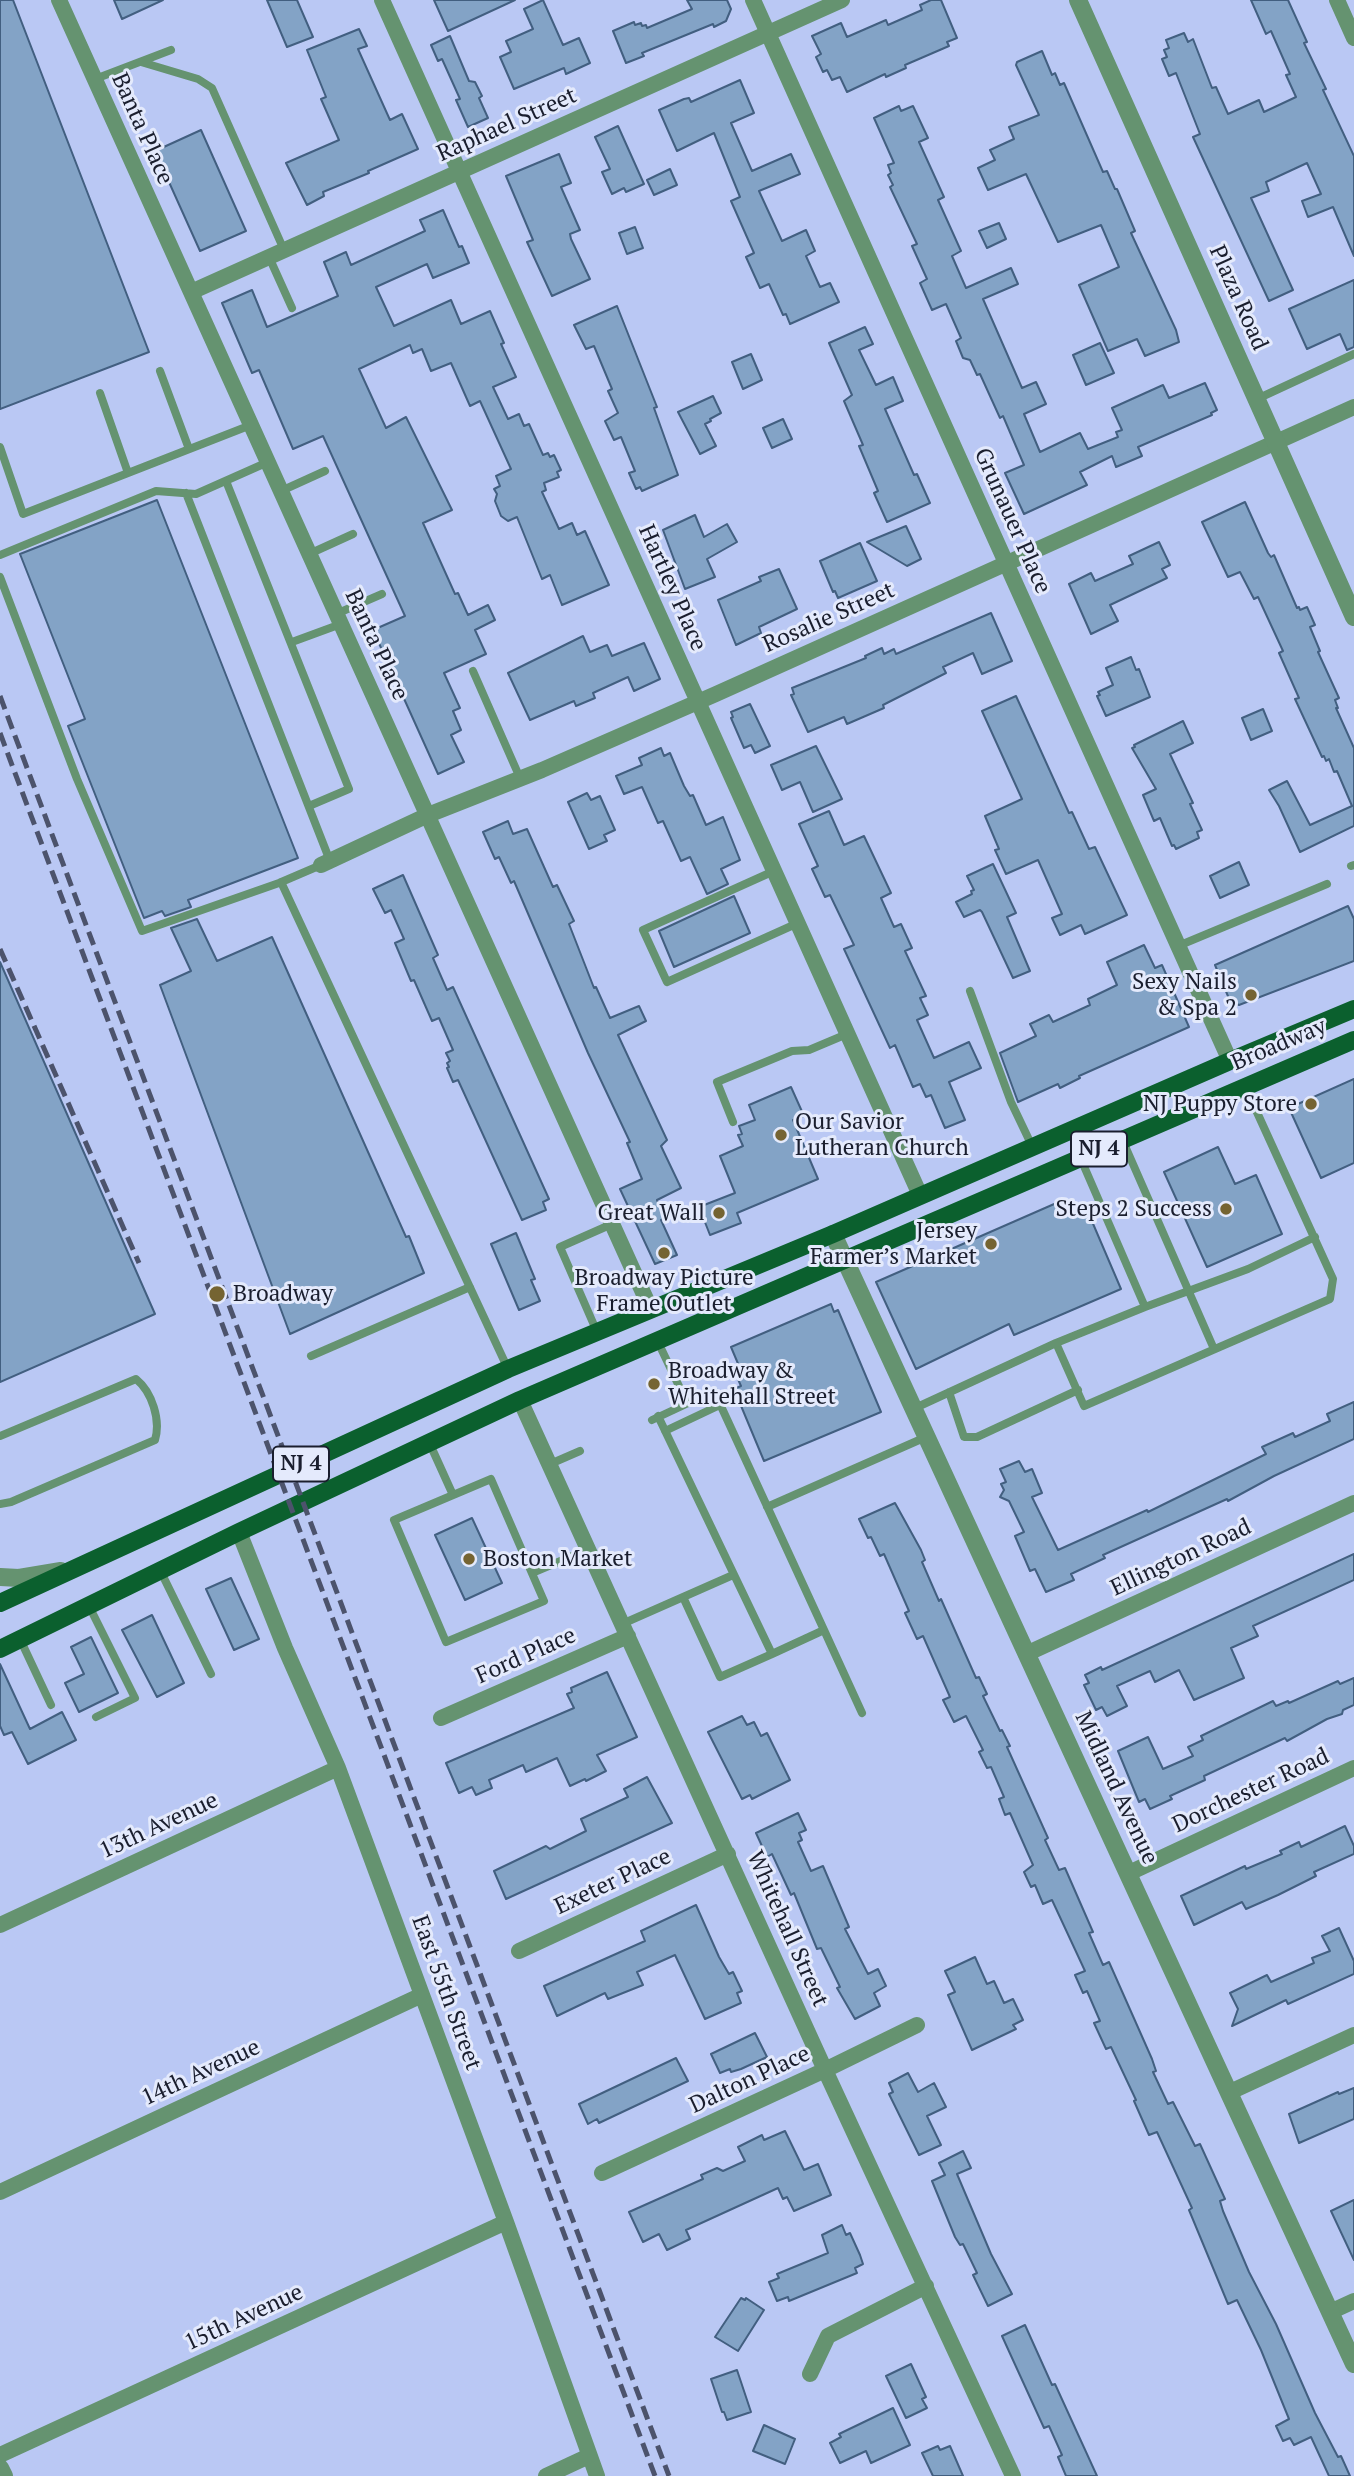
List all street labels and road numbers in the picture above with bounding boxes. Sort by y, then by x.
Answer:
street label: Banta Place [105,69,179,189]
street label: Raphael Street [433,82,581,168]
street label: Plaza Road [1203,241,1273,355]
street label: Grunauer Place [968,444,1056,598]
street label: Hartley Place [632,521,712,655]
street label: Rosalie Street [759,577,899,659]
street label: Banta Place [338,585,414,705]
street label: Broadway [1228,1013,1330,1077]
road number: NJ 4 [1071,1132,1127,1166]
road number: NJ 4 [273,1446,329,1482]
street label: Ellington Road [1106,1513,1256,1603]
street label: Ford Place [472,1622,580,1690]
street label: Midland Avenue [1069,1707,1163,1869]
street label: Dorchester Road [1168,1743,1334,1839]
street label: 13th Avenue [95,1787,223,1865]
street label: Exeter Place [550,1843,676,1921]
street label: Whitehall Street [740,1847,834,2011]
street label: East 55th Street [405,1912,487,2074]
street label: 14th Avenue [137,2034,265,2112]
street label: Dalton Place [686,2040,814,2120]
street label: 15th Avenue [180,2279,308,2357]

